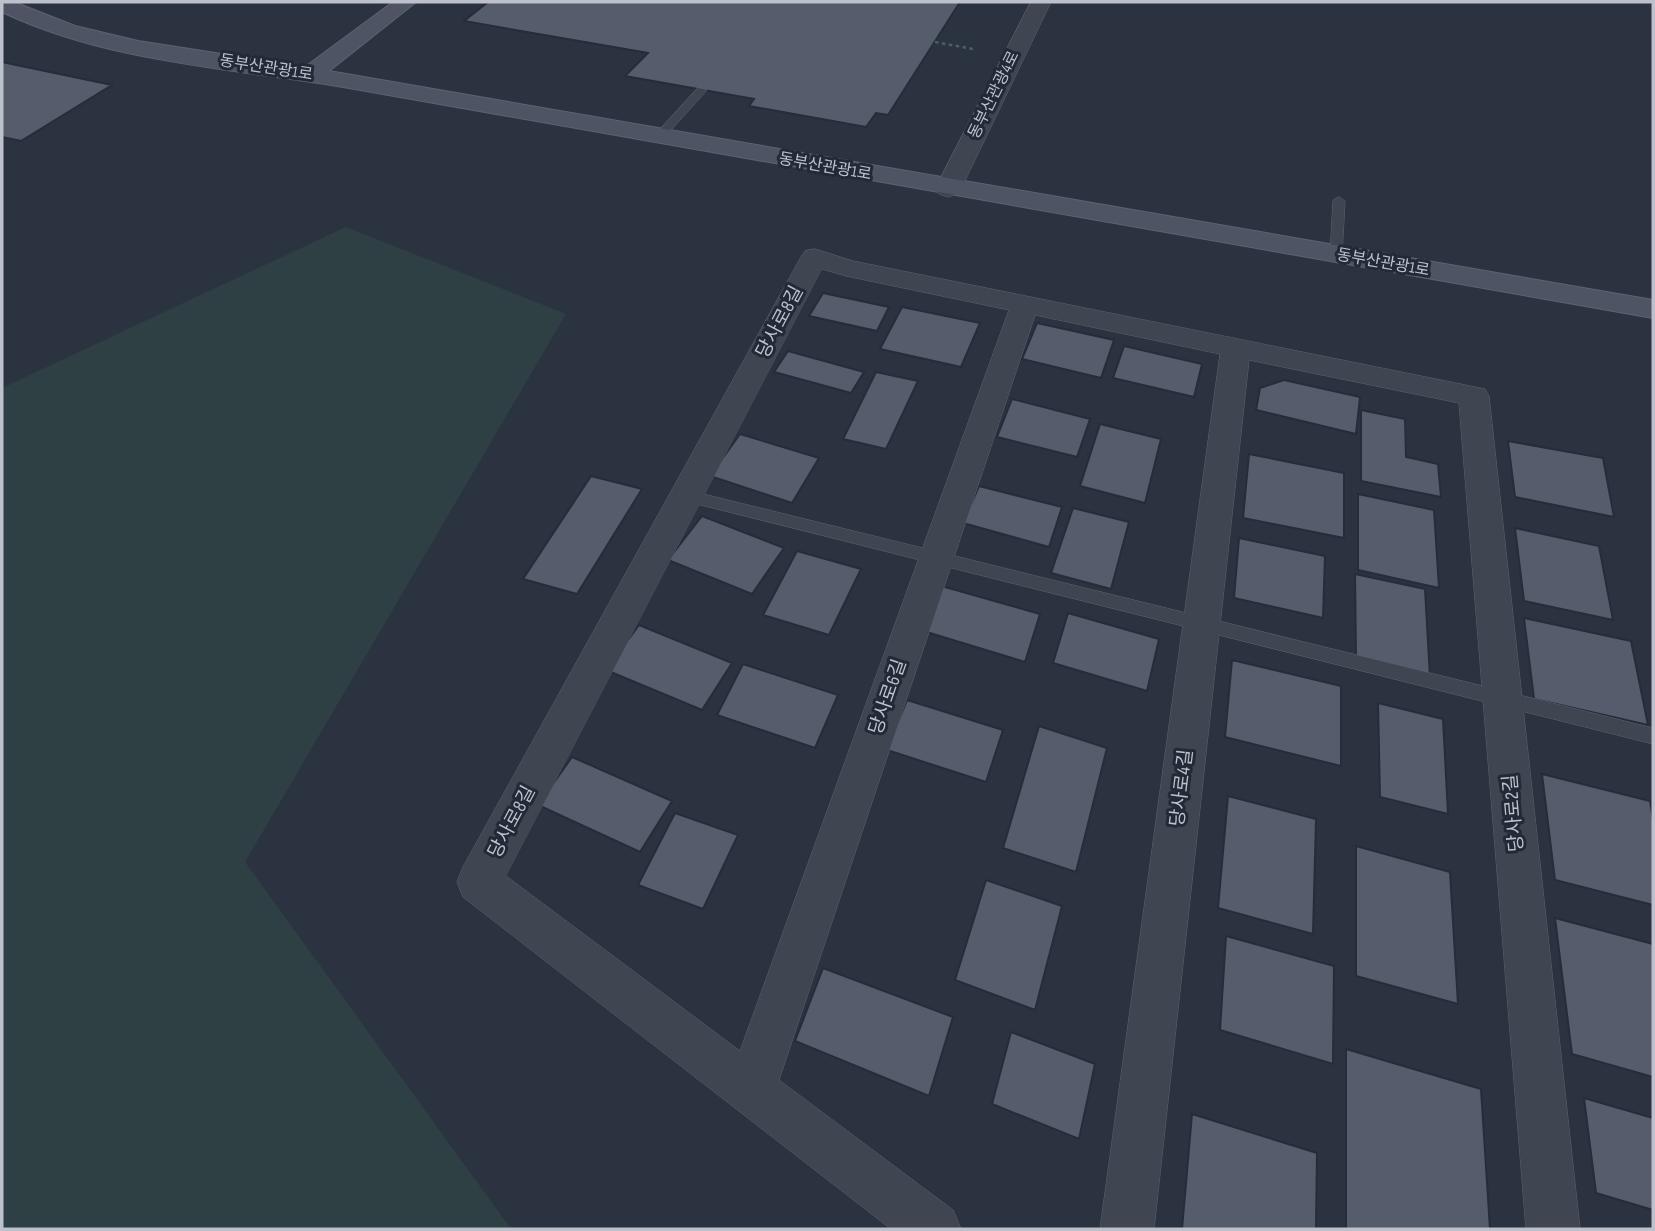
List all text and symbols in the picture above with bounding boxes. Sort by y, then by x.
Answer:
street label: 동부산관광4로 [965,48,1023,142]
street label: 동부산관광1로 [218,51,314,85]
street label: 동부산관광1로 [777,149,873,185]
street label: 동부산관광1로 [1335,245,1431,281]
street label: 당사로8길 [751,282,809,362]
street label: 당사로6길 [864,656,912,738]
street label: 당사로4길 [1166,748,1198,828]
street label: 당사로2길 [1499,773,1529,853]
street label: 당사로8길 [483,782,541,862]

